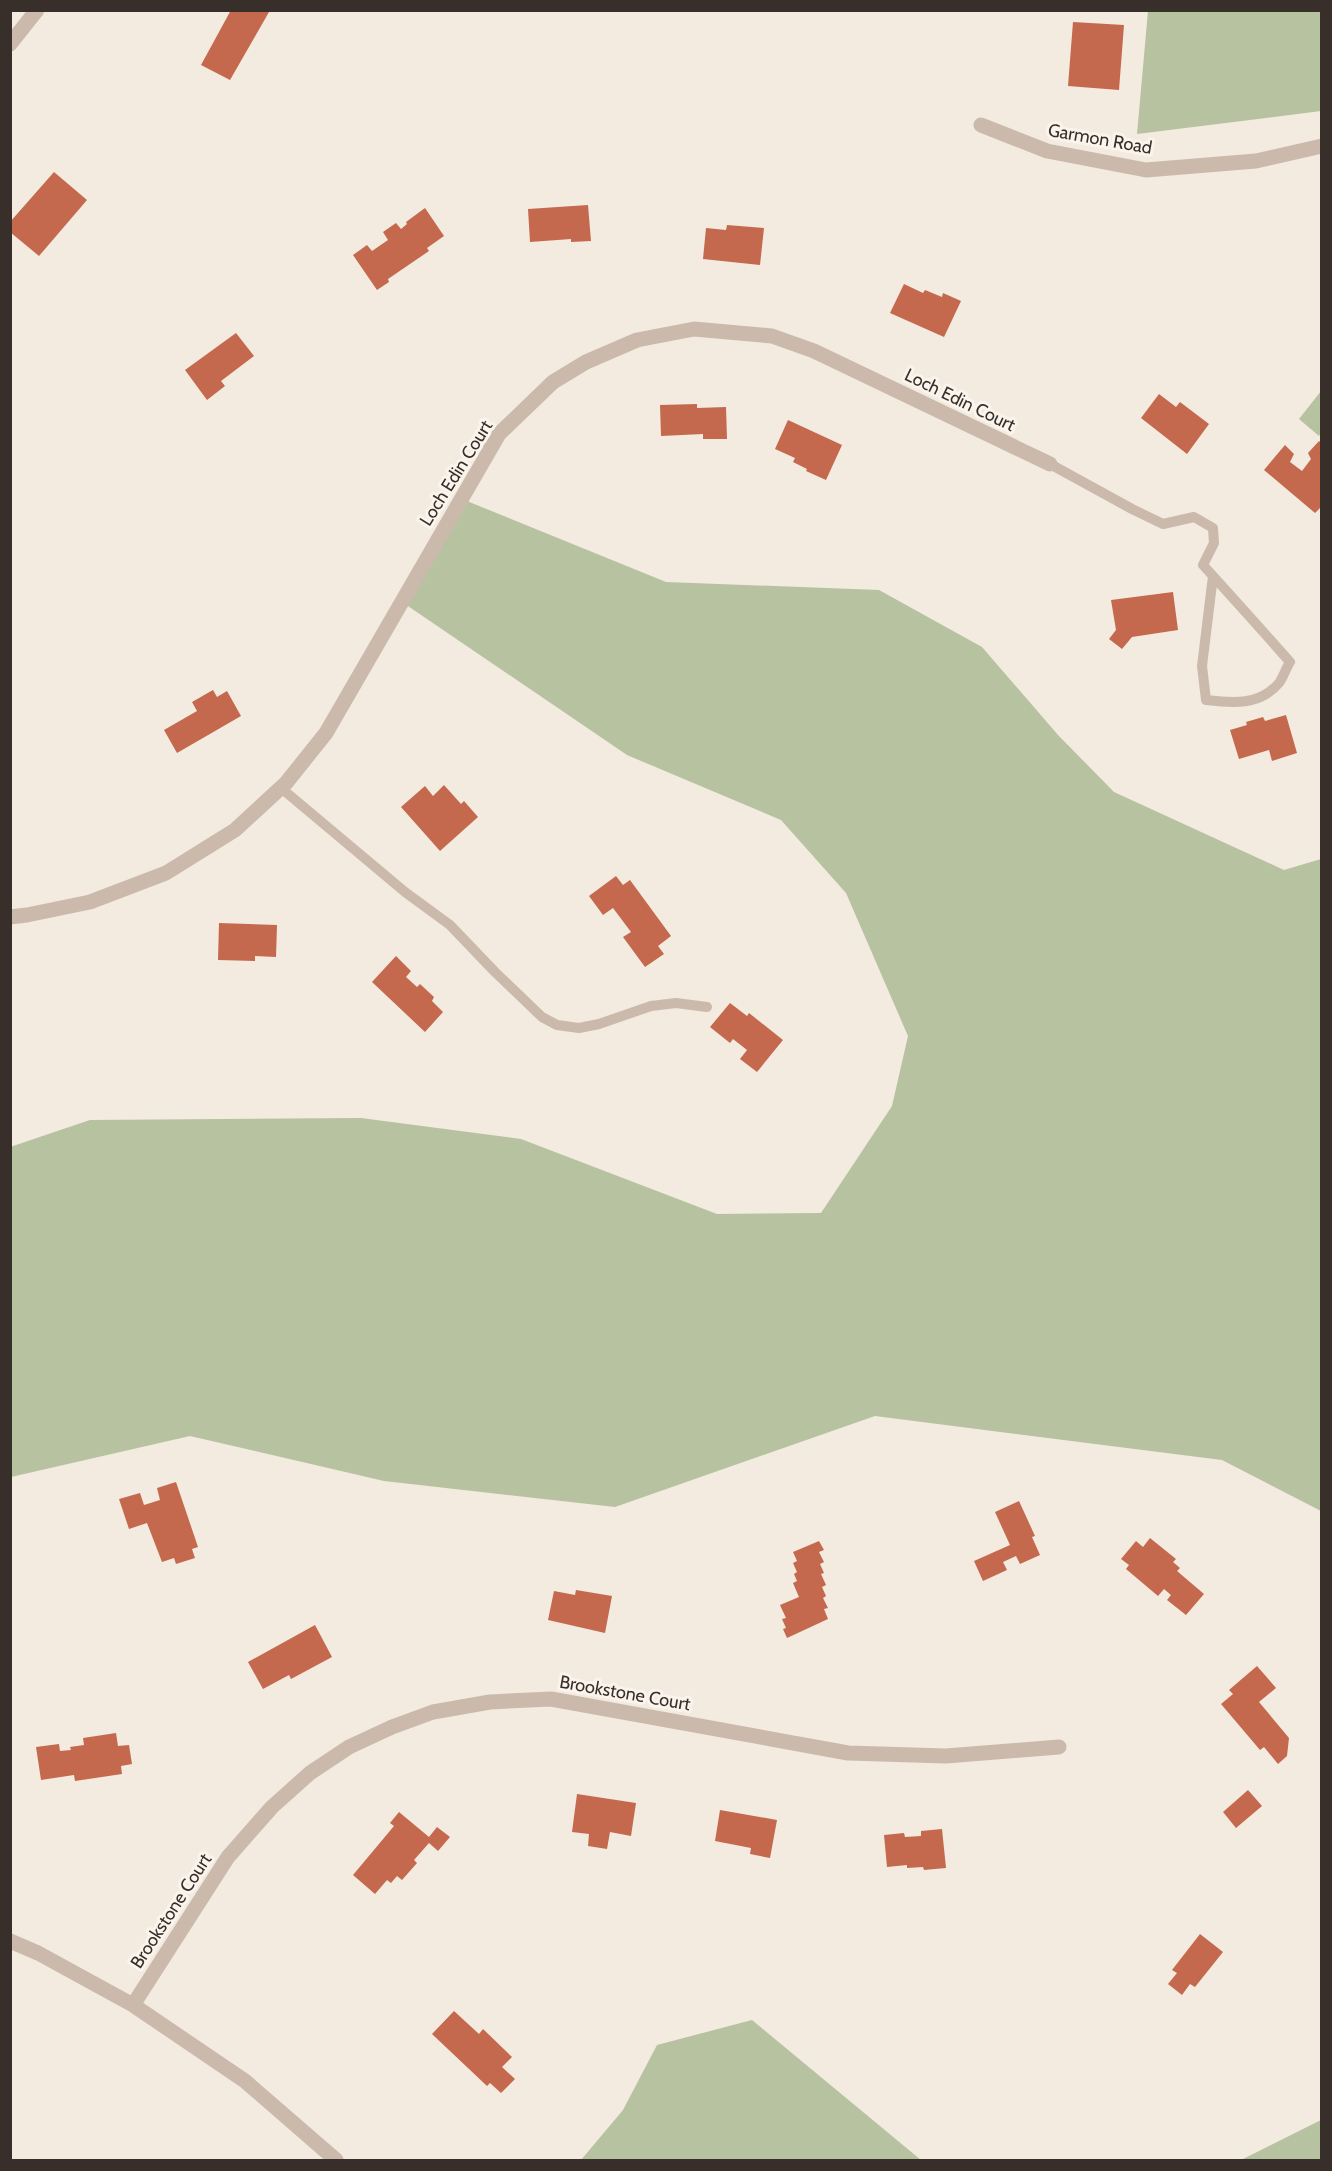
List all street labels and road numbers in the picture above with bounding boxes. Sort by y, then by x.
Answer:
street label: Garmon Road [1046,119,1154,159]
street label: Loch Edin Court [901,364,1019,436]
street label: Loch Edin Court [415,416,497,530]
street label: Brookstone Court [558,1671,692,1715]
street label: Brookstone Court [126,1849,216,1973]

